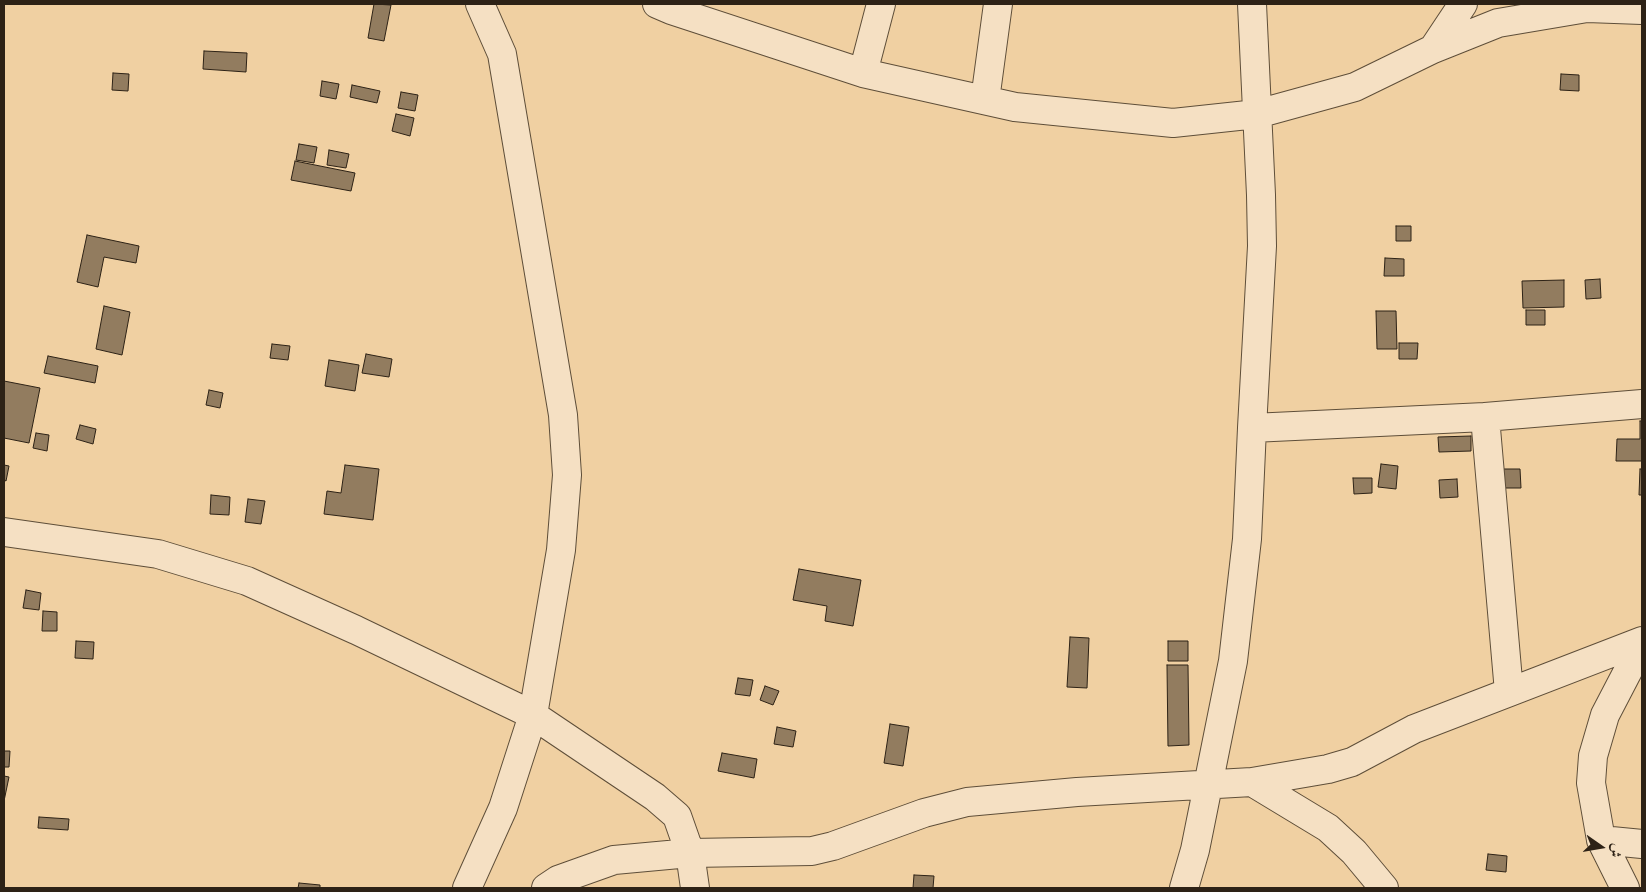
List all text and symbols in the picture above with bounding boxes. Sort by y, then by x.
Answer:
north arrow [1576,822,1626,872]
text: ش [1606,842,1626,859]

